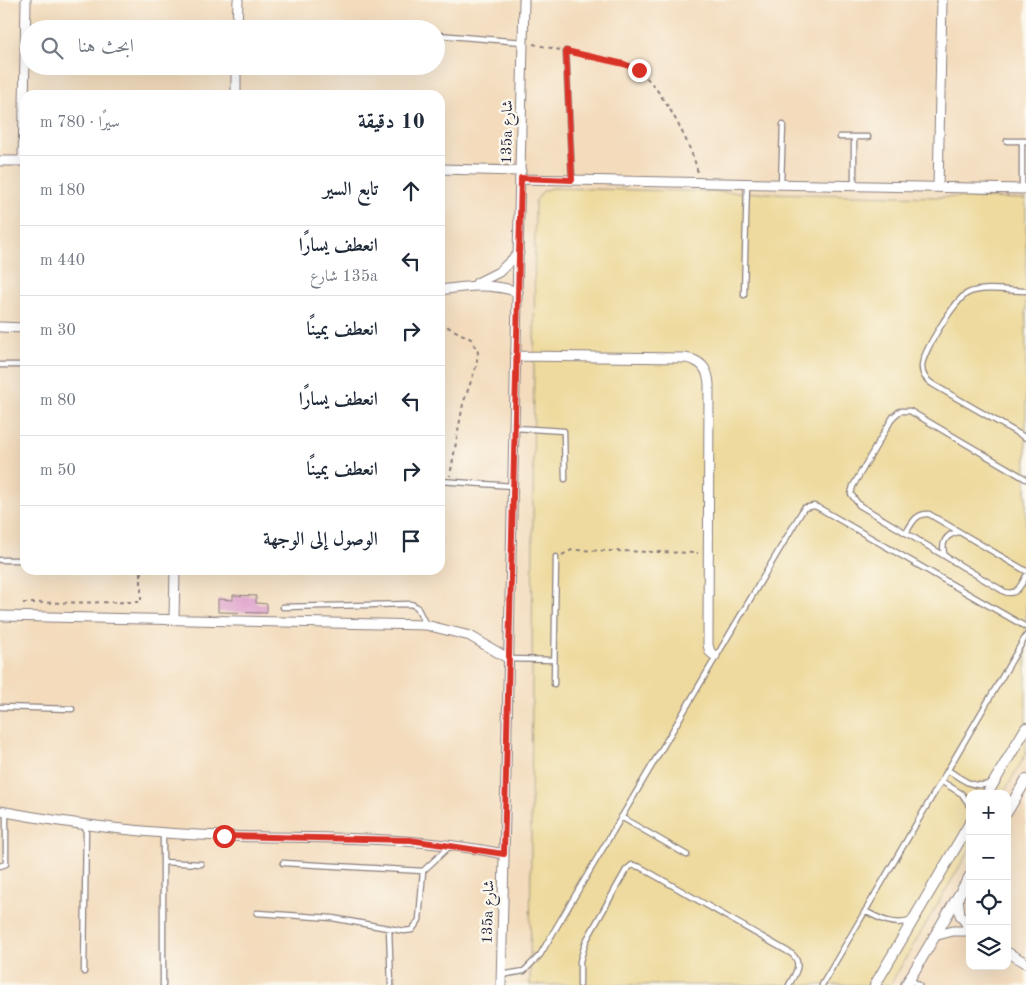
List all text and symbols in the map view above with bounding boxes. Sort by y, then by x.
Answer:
search box [20,20,445,75]
icon: search [38,34,66,62]
text: ابحث هنا [78,38,134,57]
route end [628,59,651,82]
street label: 135a شارع [500,100,520,164]
text: 10 دقيقة [358,112,425,133]
text: سيرًا · 780 m [40,115,120,131]
icon: ahead [397,177,425,205]
text: تابع السير [323,181,378,200]
text: 180 m [40,183,85,199]
text: انعطف يسارًا [299,237,378,256]
icon: left [397,247,425,275]
text: 440 m [40,253,85,269]
text: 135a شارع [310,269,378,285]
icon: right [397,317,425,345]
text: انعطف يمينًا [306,321,378,340]
text: 30 m [40,323,76,339]
icon: left [397,387,425,415]
text: انعطف يسارًا [299,391,378,410]
text: 80 m [40,393,76,409]
icon: right [397,457,425,485]
text: انعطف يمينًا [306,461,378,480]
text: 50 m [40,463,76,479]
icon: arrive [397,527,425,555]
text: الوصول إلى الوجهة [263,531,378,550]
map controls [966,790,1011,970]
button: + [966,790,1011,835]
route start [213,825,236,848]
button: − [966,835,1011,880]
street label: 135a شارع [480,880,502,944]
button: locate [966,880,1011,925]
button: layers [966,925,1011,970]

